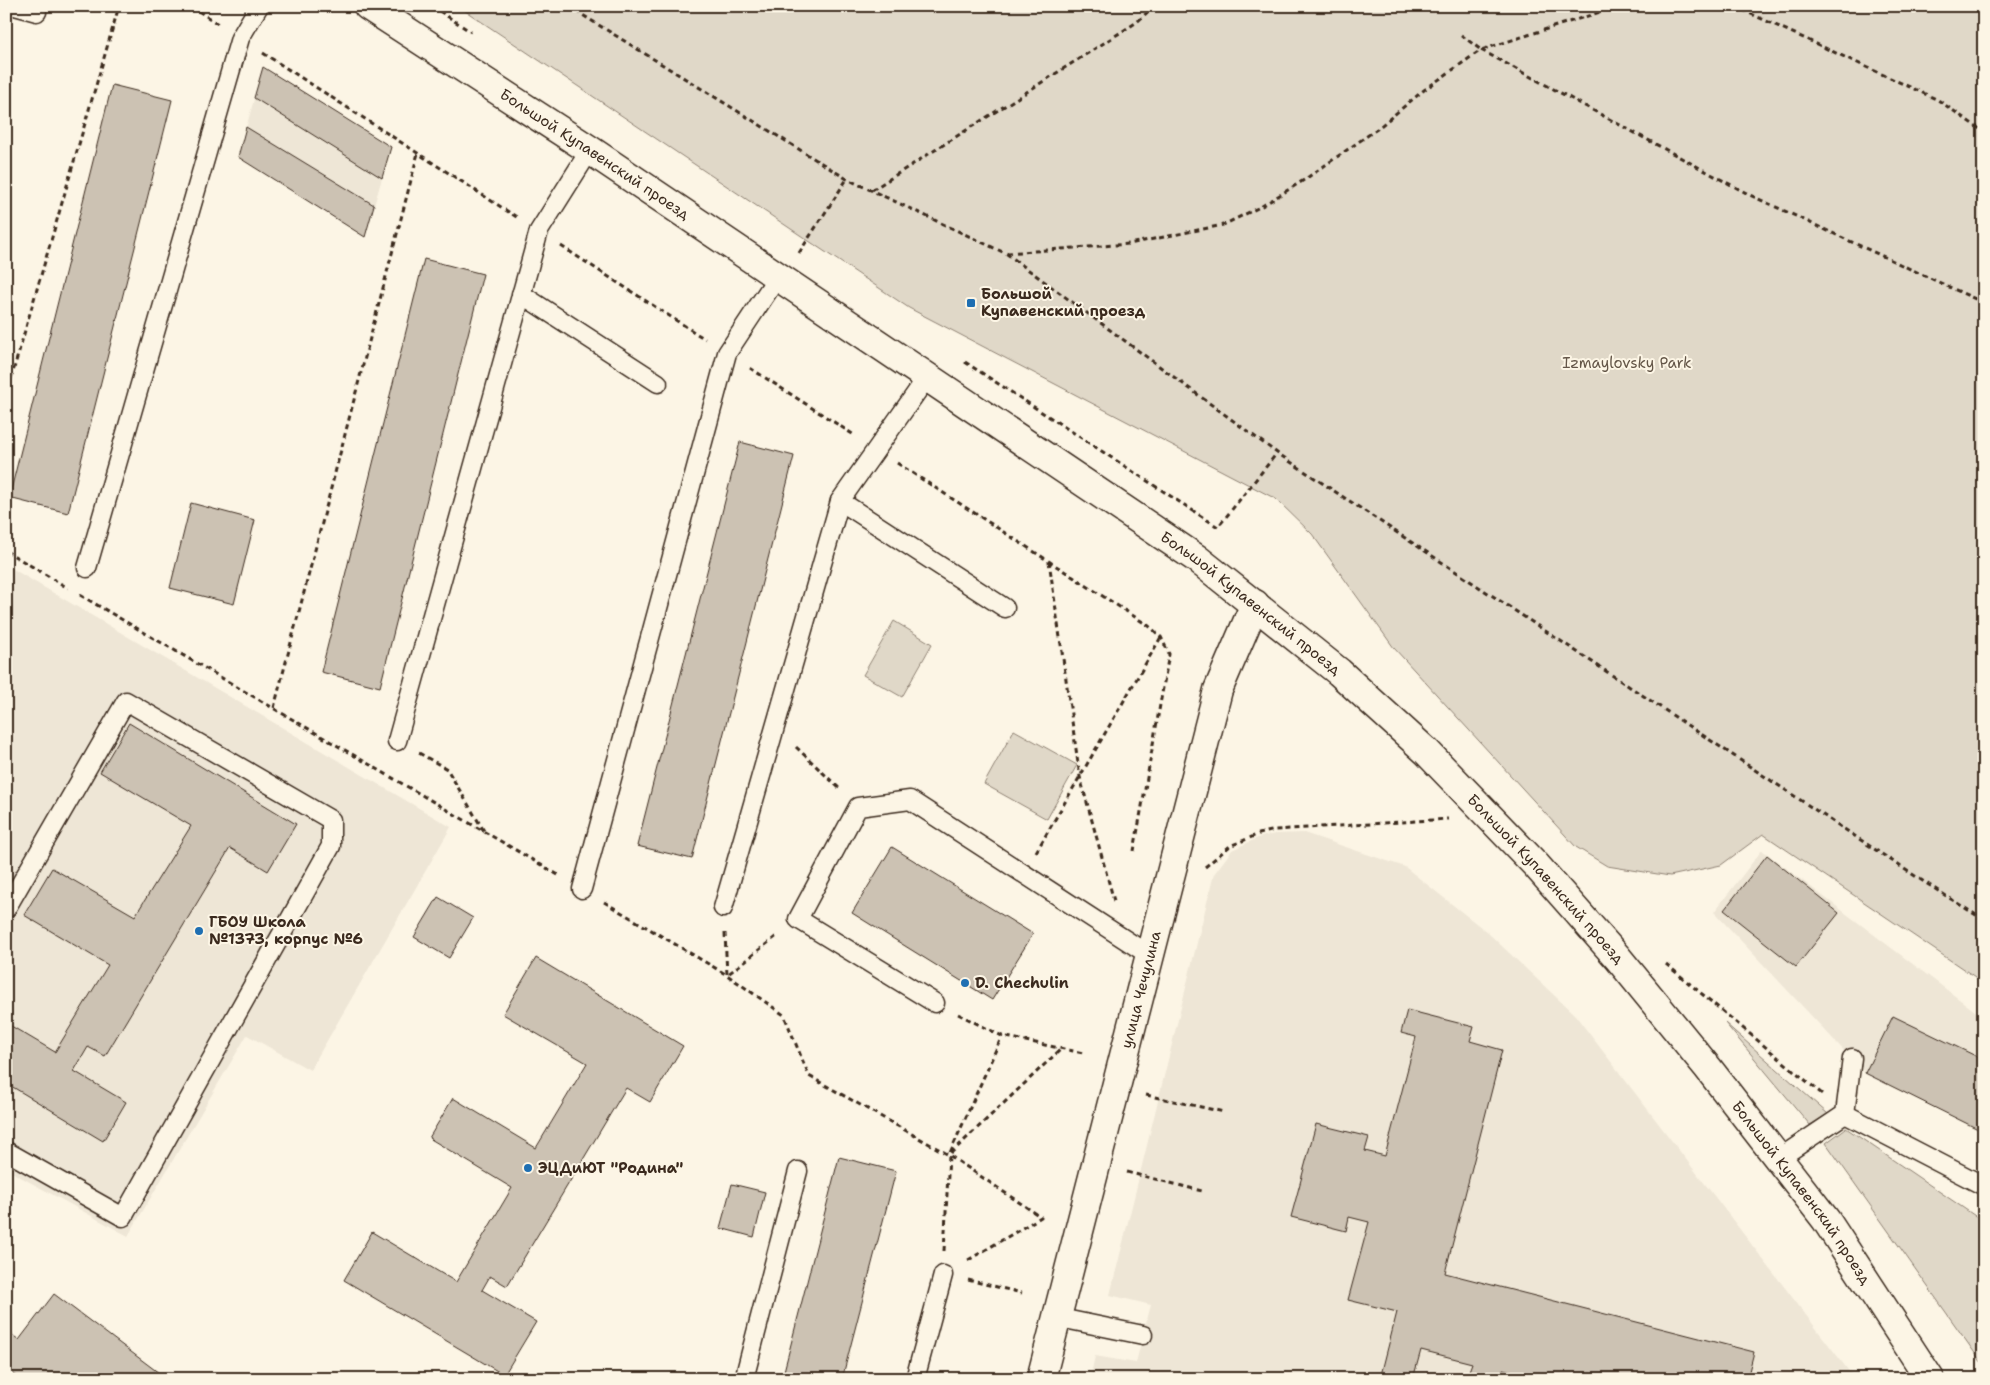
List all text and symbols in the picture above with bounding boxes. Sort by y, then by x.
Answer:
street label: Большой Купавенский проезд [496,84,694,225]
place label: Большой Купавенский проезд [981,284,1146,321]
marker: Большой Купавенский проезд [965,297,977,309]
park label: Izmaylovsky Park [1562,353,1692,373]
street label: Большой Купавенский проезд [1156,527,1345,680]
street label: Большой Купавенский проезд [1463,790,1629,968]
place label: ГБОУ Школа №1373, корпус №6 [209,912,363,949]
marker: ГБОУ Школа №1373, корпус №6 [193,925,205,937]
street label: улица Чечулина [1116,928,1166,1051]
place label: D. Chechulin [975,973,1069,993]
marker: D. Chechulin [959,977,971,989]
street label: Большой Купавенский проезд [1727,1097,1876,1289]
place label: ЭЦДиЮТ "Родина" [538,1158,684,1178]
marker: ЭЦДиЮТ "Родина" [522,1162,534,1174]

